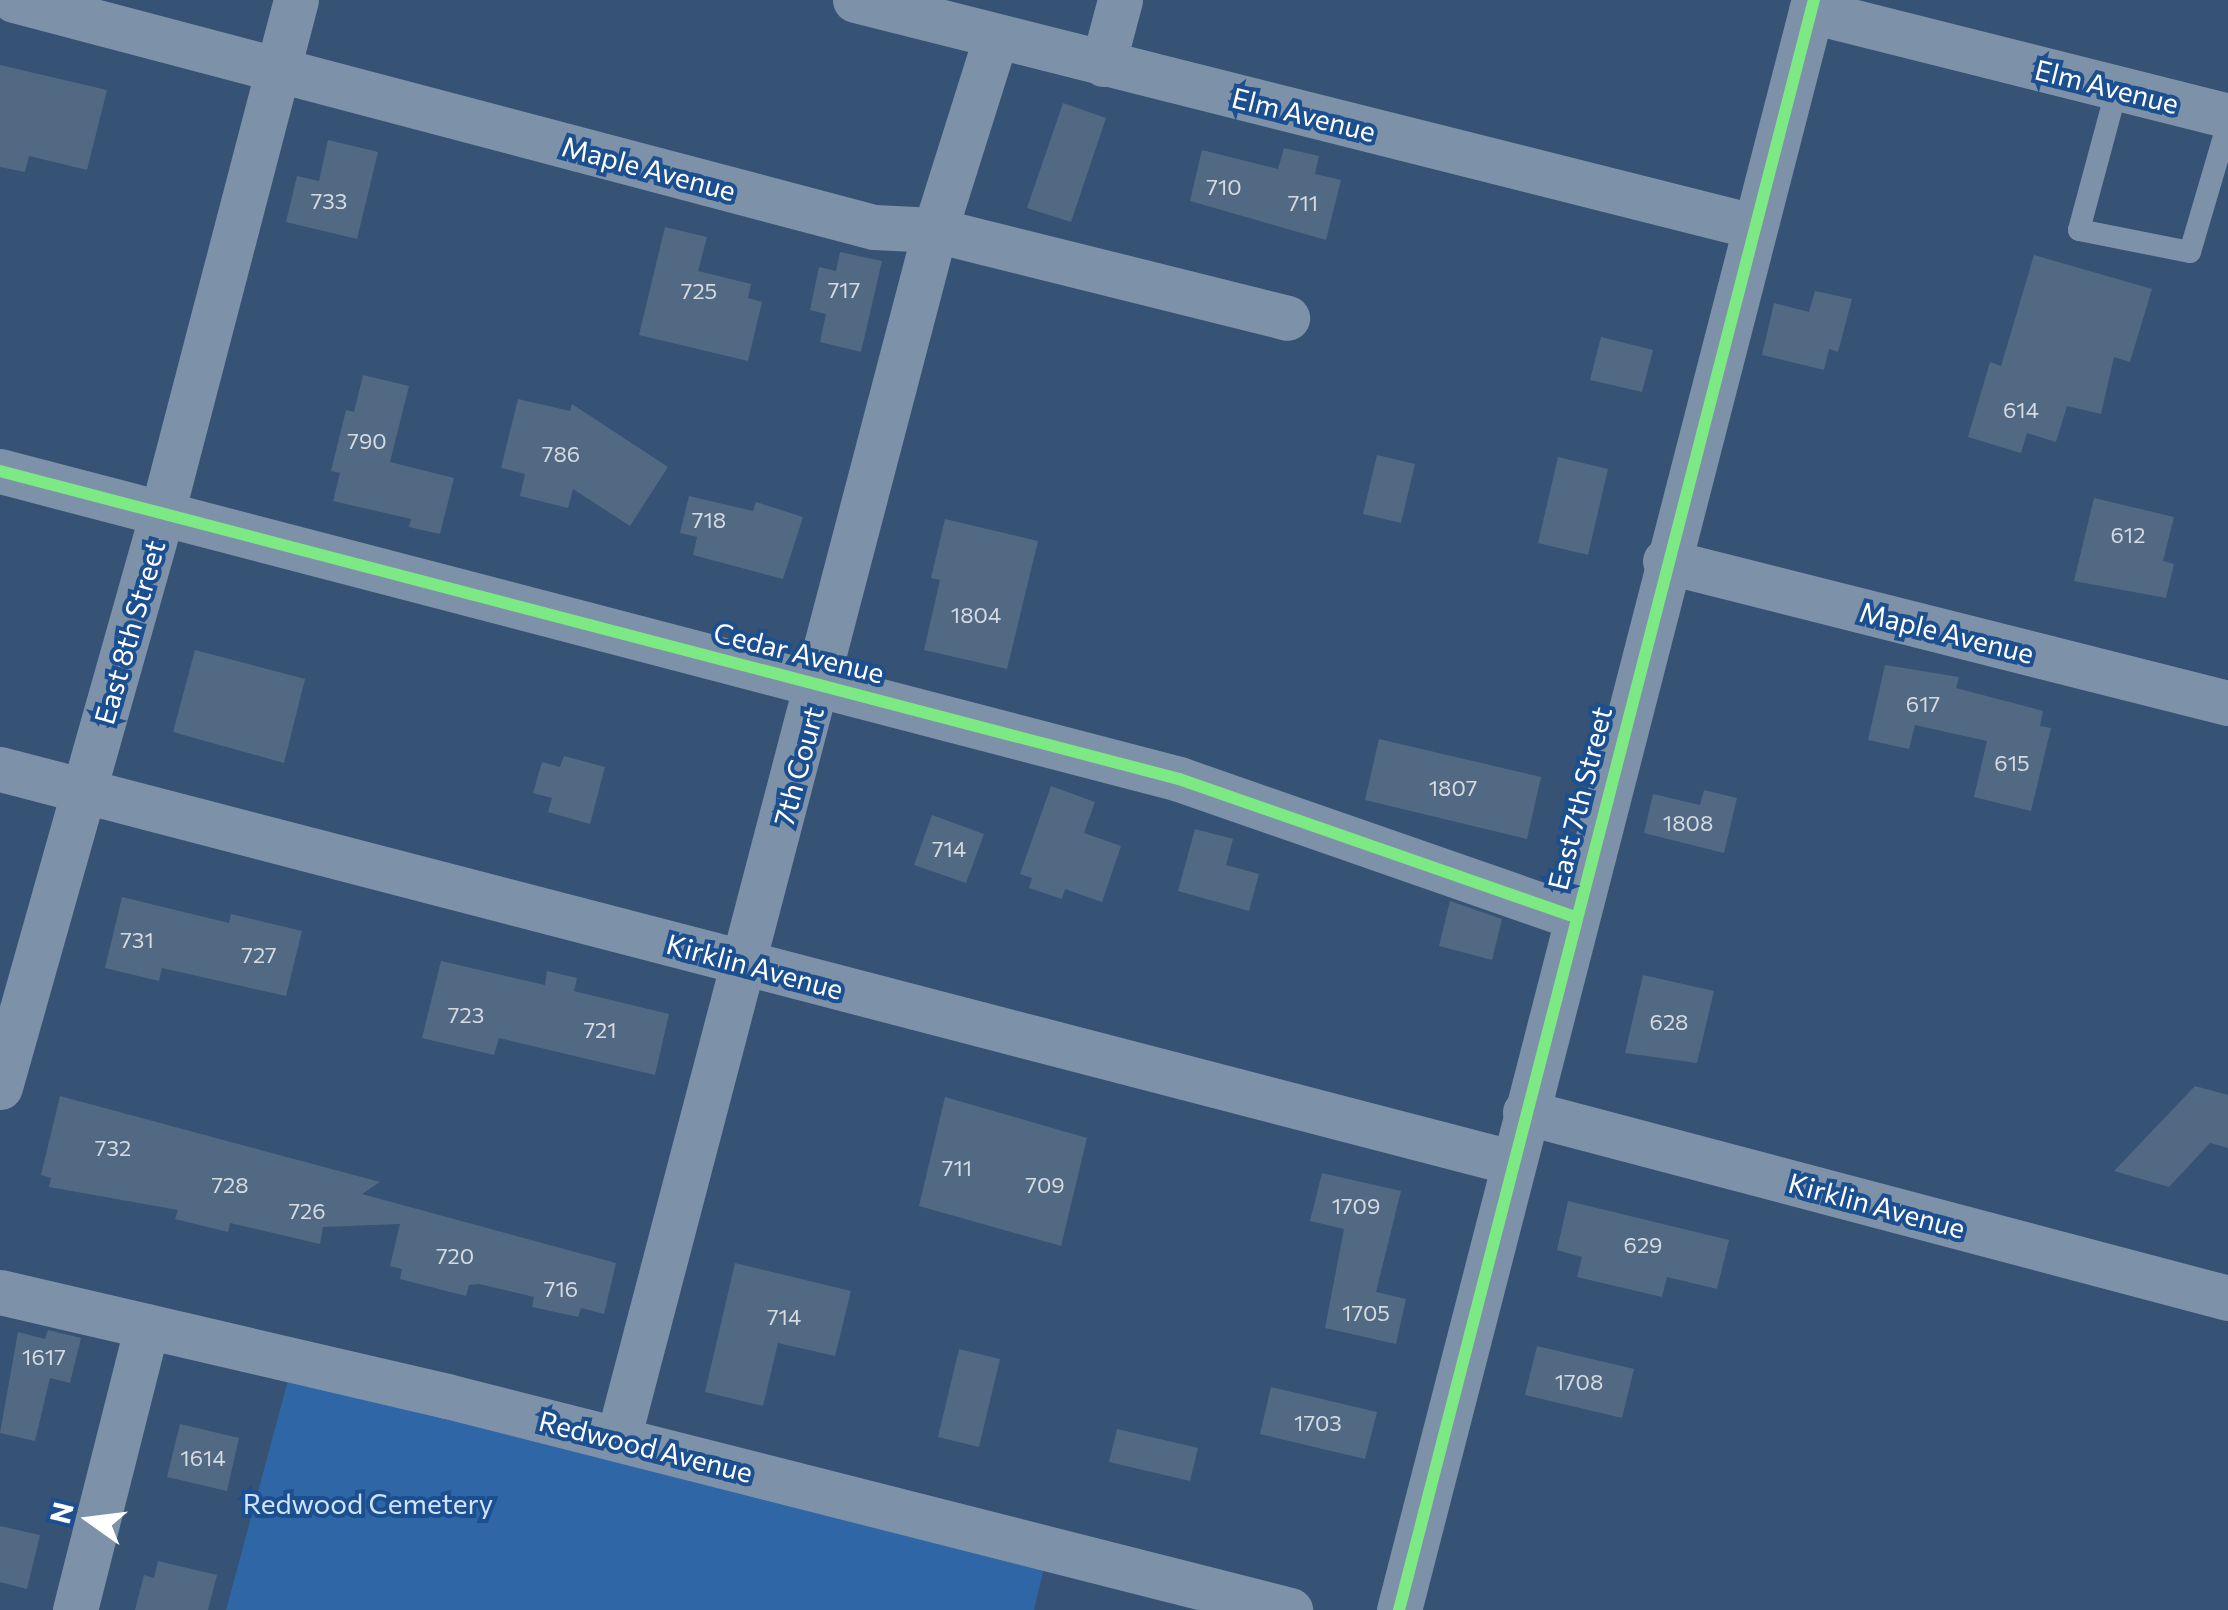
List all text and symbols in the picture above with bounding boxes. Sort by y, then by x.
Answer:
street label: Elm Avenue [2032,52,2182,120]
street label: Elm Avenue [1229,80,1379,148]
street label: Maple Avenue [559,129,739,207]
house number: 710 [1206,174,1242,200]
house number: 733 [311,188,347,214]
house number: 711 [1288,190,1318,216]
house number: 717 [828,277,860,303]
house number: 725 [681,278,717,304]
house number: 614 [2003,397,2039,423]
house number: 790 [347,428,387,454]
house number: 786 [542,441,580,467]
house number: 718 [692,507,726,533]
house number: 612 [2111,522,2145,548]
street label: East 8th Street [87,536,171,728]
street label: Maple Avenue [1856,594,2038,670]
house number: 1804 [951,602,1001,628]
street label: Cedar Avenue [710,615,888,689]
house number: 617 [1906,691,1940,717]
street label: 7th Court [766,703,830,829]
street label: East 7th Street [1540,703,1618,893]
house number: 615 [1994,750,2030,776]
house number: 1807 [1429,775,1477,801]
house number: 1808 [1663,810,1713,836]
house number: 714 [932,836,966,862]
street label: Kirklin Avenue [663,926,847,1006]
house number: 731 [120,927,154,953]
house number: 727 [241,942,277,968]
house number: 723 [448,1002,484,1028]
house number: 628 [1650,1009,1688,1035]
house number: 721 [583,1017,617,1043]
house number: 732 [95,1135,131,1161]
house number: 711 [942,1155,972,1181]
street label: Kirklin Avenue [1785,1165,1969,1245]
house number: 728 [211,1172,249,1198]
house number: 709 [1025,1172,1065,1198]
house number: 1709 [1332,1193,1380,1219]
house number: 726 [288,1198,326,1224]
house number: 629 [1624,1232,1662,1258]
house number: 720 [436,1243,474,1269]
house number: 716 [544,1276,578,1302]
house number: 1705 [1342,1300,1390,1326]
house number: 714 [767,1304,801,1330]
house number: 1617 [22,1344,66,1370]
house number: 1708 [1555,1369,1603,1395]
street label: Redwood Avenue [536,1403,756,1489]
house number: 1703 [1294,1410,1342,1436]
house number: 1614 [180,1445,226,1471]
north arrow [40,1470,140,1570]
park label: Redwood Cemetery [243,1486,493,1520]
text: N [42,1498,80,1527]

